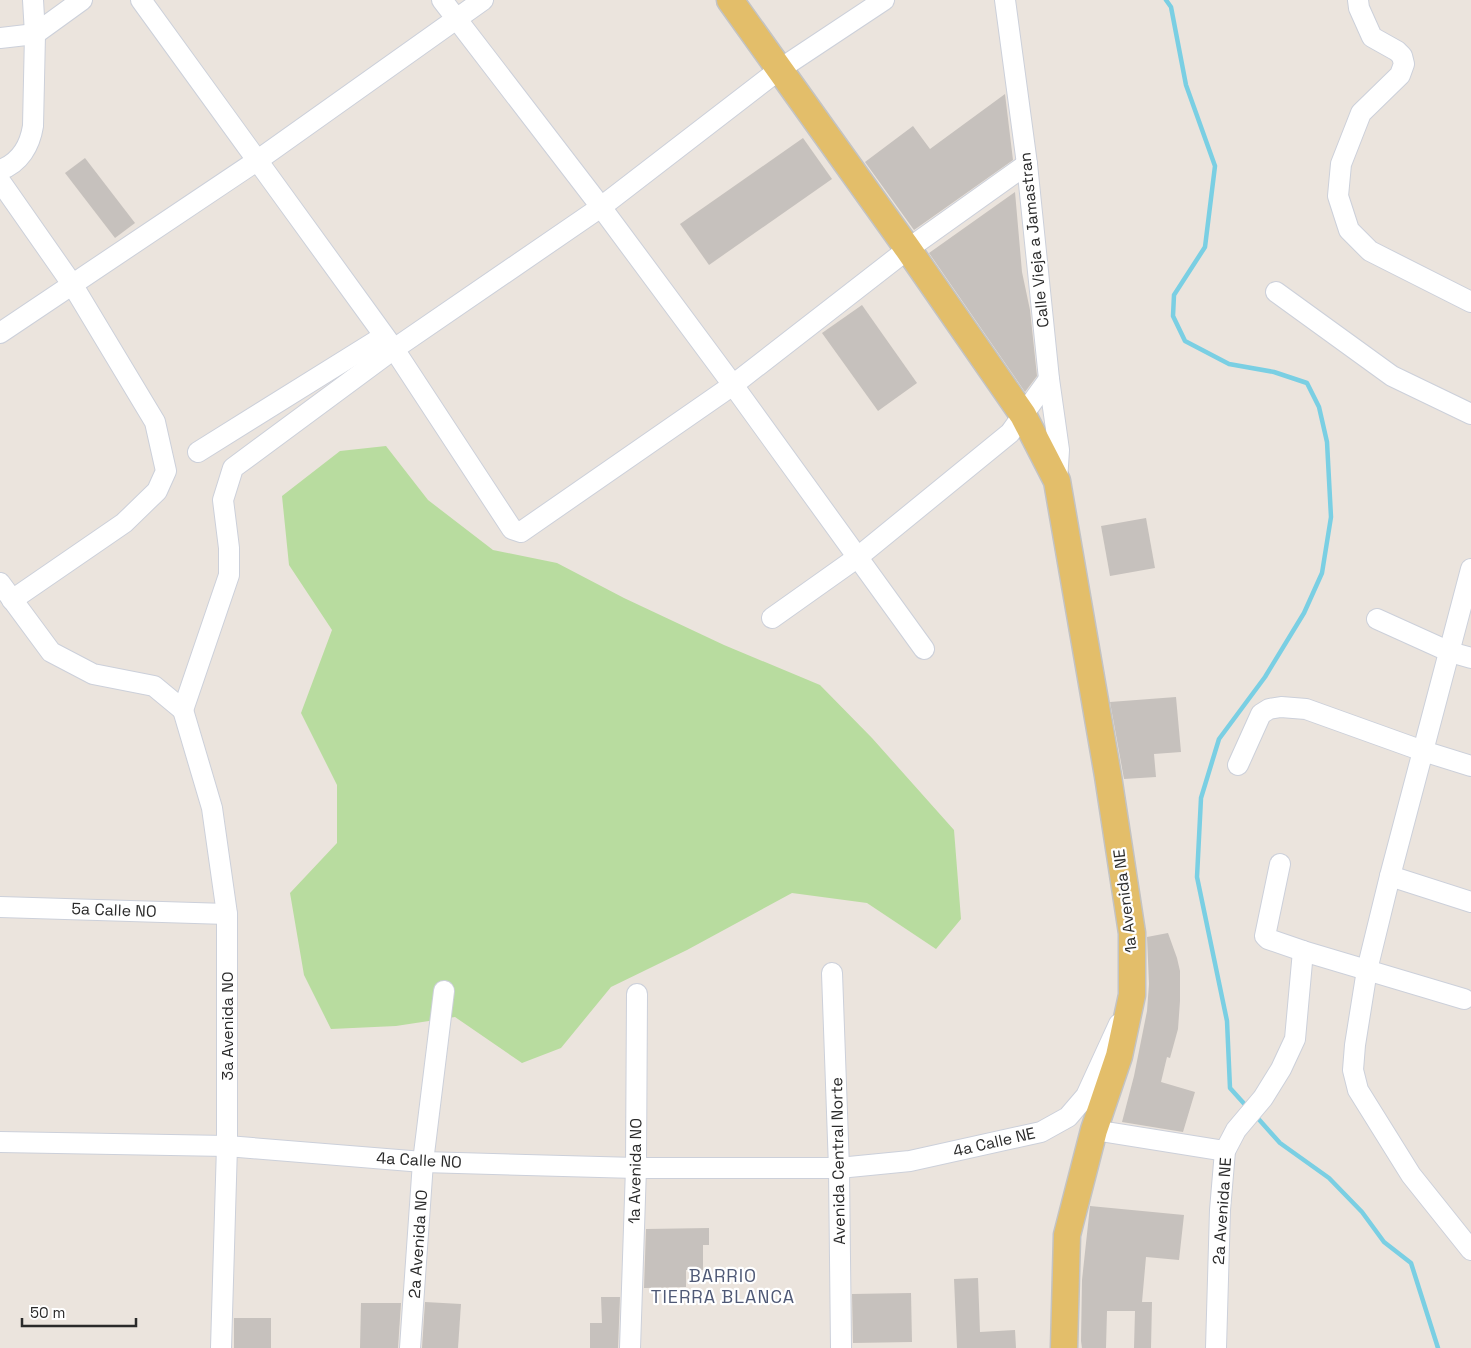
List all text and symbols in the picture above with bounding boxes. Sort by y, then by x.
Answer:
street label: Calle Vieja a Jamastran [1014,151,1054,329]
street label: 1a Avenida NE [1108,848,1142,954]
street label: 5a Calle NO [71,898,157,922]
street label: 3a Avenida NO [217,972,238,1081]
street label: Avenida Central Norte [826,1077,850,1245]
street label: 1a Avenida NO [624,1118,646,1224]
street label: 4a Calle NE [951,1122,1037,1162]
street label: 4a Calle NO [376,1147,462,1173]
street label: 2a Avenida NE [1208,1157,1236,1265]
street label: 2a Avenida NO [404,1189,432,1299]
district label: BARRIO TIERRA BLANCA [651,1264,795,1308]
scale bar [22,1296,136,1328]
text: 50 m [30,1303,65,1322]

